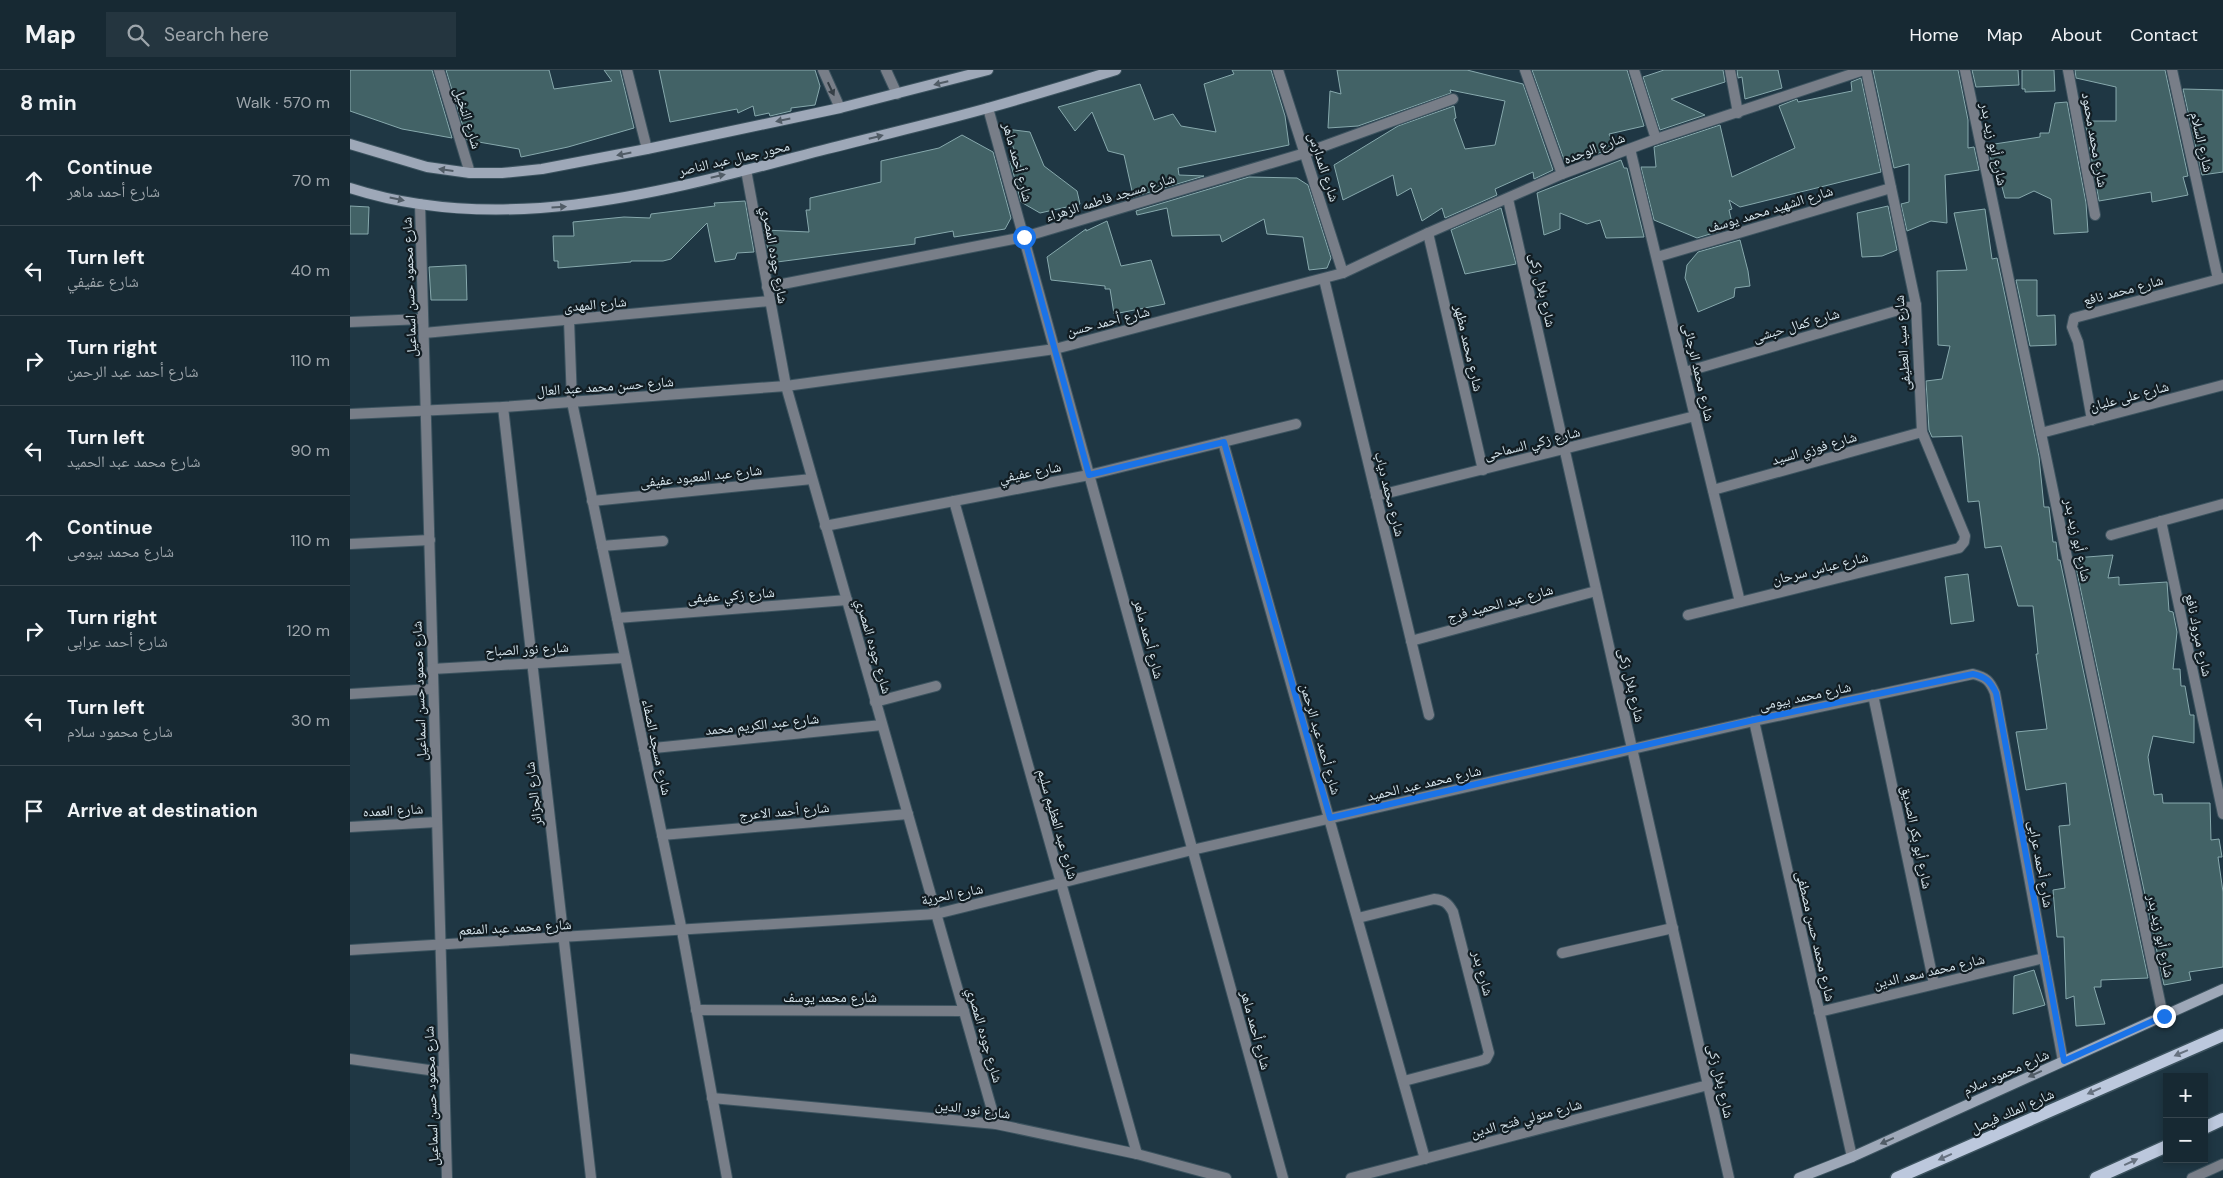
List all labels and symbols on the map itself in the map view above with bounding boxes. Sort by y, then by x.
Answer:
one-way arrow [934,79,949,87]
one-way arrow [828,82,836,96]
street label: شارع النخيل [449,85,486,151]
street label: شارع محمد محمود [2077,91,2112,189]
street label: شارع أبو زيد بدر [1975,100,2012,187]
street label: شارع السلام [2185,110,2218,174]
one-way arrow [776,116,791,124]
street label: شارع أحمد ماهر [998,119,1037,204]
street label: شارع الوحده [1561,128,1628,169]
street label: شارع المدارس [1303,130,1344,204]
one-way arrow [869,133,884,141]
street label: محور جمال عبد الناصر [676,136,791,180]
one-way arrow [617,150,632,158]
one-way arrow [438,165,454,173]
street label: شارع مسجد فاطمه الزهراء [1043,169,1177,226]
one-way arrow [711,172,726,180]
street label: شارع الشهيد محمد يوسف [1705,181,1835,238]
one-way arrow [390,196,406,204]
one-way arrow [551,203,567,211]
street label: شارع جوده المصري [755,205,792,305]
street label: شارع محمود حسن اسماعيل [398,217,421,357]
route start [1013,226,1036,249]
street label: شارع بلال زكى [1525,251,1560,329]
street label: شارع محمد نافع [2081,271,2165,310]
street label: شارع المهدى [563,292,627,317]
street label: شارع سيد العطيفى [1890,294,1915,391]
street label: شارع أحمد حسن [1065,302,1152,341]
street label: شارع محمد مظهر [1449,302,1488,393]
street label: شارع كمال حبشى [1751,304,1842,347]
street label: شارع محمد الرجائى [1678,321,1719,423]
street label: شارع حسن محمد عبد العال [536,372,674,401]
street label: شارع على عليان [2087,377,2171,416]
street label: شارع زكي السماحى [1482,422,1582,466]
street label: شارع فوزي السيد [1769,427,1859,471]
street label: شارع محمد دياب [1370,450,1409,539]
street label: شارع عفيفي [997,457,1063,489]
street label: شارع عبد المعبود عفيفى [639,461,763,492]
street label: شارع أبو زيد بدر [2059,496,2096,583]
street label: شارع عباس سرحان [1770,547,1870,590]
street label: شارع عبد الحميد فرج [1445,580,1555,627]
street label: شارع زكي عفيفى [687,583,775,610]
street label: شارع مبروك نافع [2180,592,2217,678]
street label: شارع جوده المصري [849,596,896,696]
street label: شارع أحمد ماهر [1129,596,1168,681]
street label: شارع محمود حسن اسماعيل [408,621,431,761]
street label: شارع نور الصباح [485,638,569,661]
street label: شارع بلال زكى [1614,646,1649,724]
street label: شارع محمد بيومى [1757,677,1853,716]
street label: شارع أحمد عبد الرحمن [1296,681,1346,797]
street label: شارع مسجد الصفاء [637,697,676,797]
street label: شارع عبد الكريم محمد [704,709,820,740]
street label: شارع الجزائر [520,761,547,828]
street label: شارع محمد عبد الحميد [1365,761,1483,806]
street label: شارع عبد العظيم سليم [1033,767,1082,882]
street label: شارع أبو بكر الصديق [1896,784,1937,890]
street label: شارع أحمد الاعرج [738,798,830,825]
street label: شارع العمده [362,799,424,822]
street label: شارع أحمد عرابى [2023,819,2058,909]
street label: شارع محمد حسن مصطفى [1791,869,1840,1003]
street label: شارع الحرية [919,879,985,910]
street label: شارع أبو زيد بدر [2142,892,2179,979]
street label: شارع محمد عبد المنعم [458,915,572,940]
street label: شارع بدر [1467,947,1498,998]
street label: شارع محمد سعد الدين [1872,949,1987,994]
street label: شارع جوده المصري [960,985,1007,1085]
street label: شارع أحمد ماهر [1236,987,1275,1072]
street label: شارع محمد يوسف [783,988,877,1007]
route end [2153,1005,2176,1028]
street label: شارع محمود حسن اسماعيل [420,1026,443,1166]
street label: شارع بلال زكى [1703,1042,1738,1120]
street label: شارع محمود سلام [1960,1045,2052,1100]
one-way arrow [2174,1050,2188,1058]
one-way arrow [2028,1070,2042,1078]
street label: شارع الملك فيصل [1967,1084,2057,1138]
one-way arrow [2087,1087,2101,1095]
street label: شارع متولي فتح الدين [1468,1094,1584,1144]
street label: شارع نور الدين [934,1095,1012,1124]
one-way arrow [1880,1137,1894,1145]
one-way arrow [1938,1153,1952,1161]
one-way arrow [2124,1157,2138,1165]

